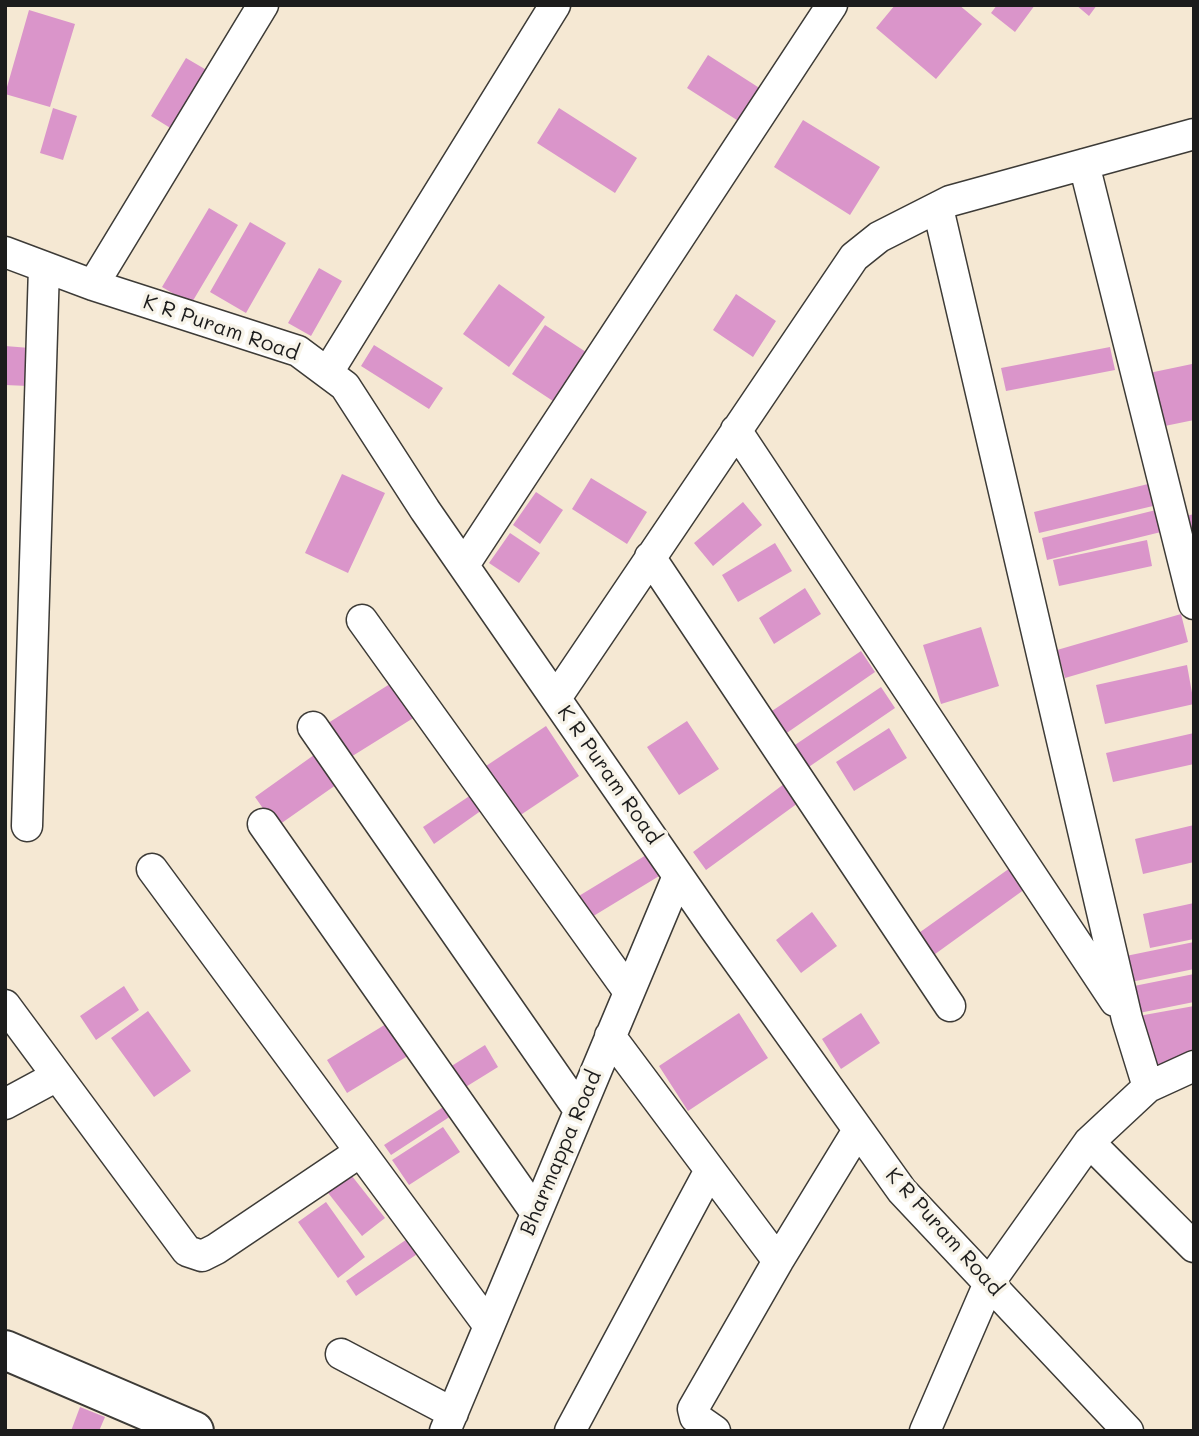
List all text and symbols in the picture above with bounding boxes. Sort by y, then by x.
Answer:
street label: K R Puram Road [140,289,302,367]
street label: K R Puram Road [552,701,666,849]
street label: Bharmappa Road [515,1067,607,1239]
street label: K R Puram Road [880,1163,1008,1301]

